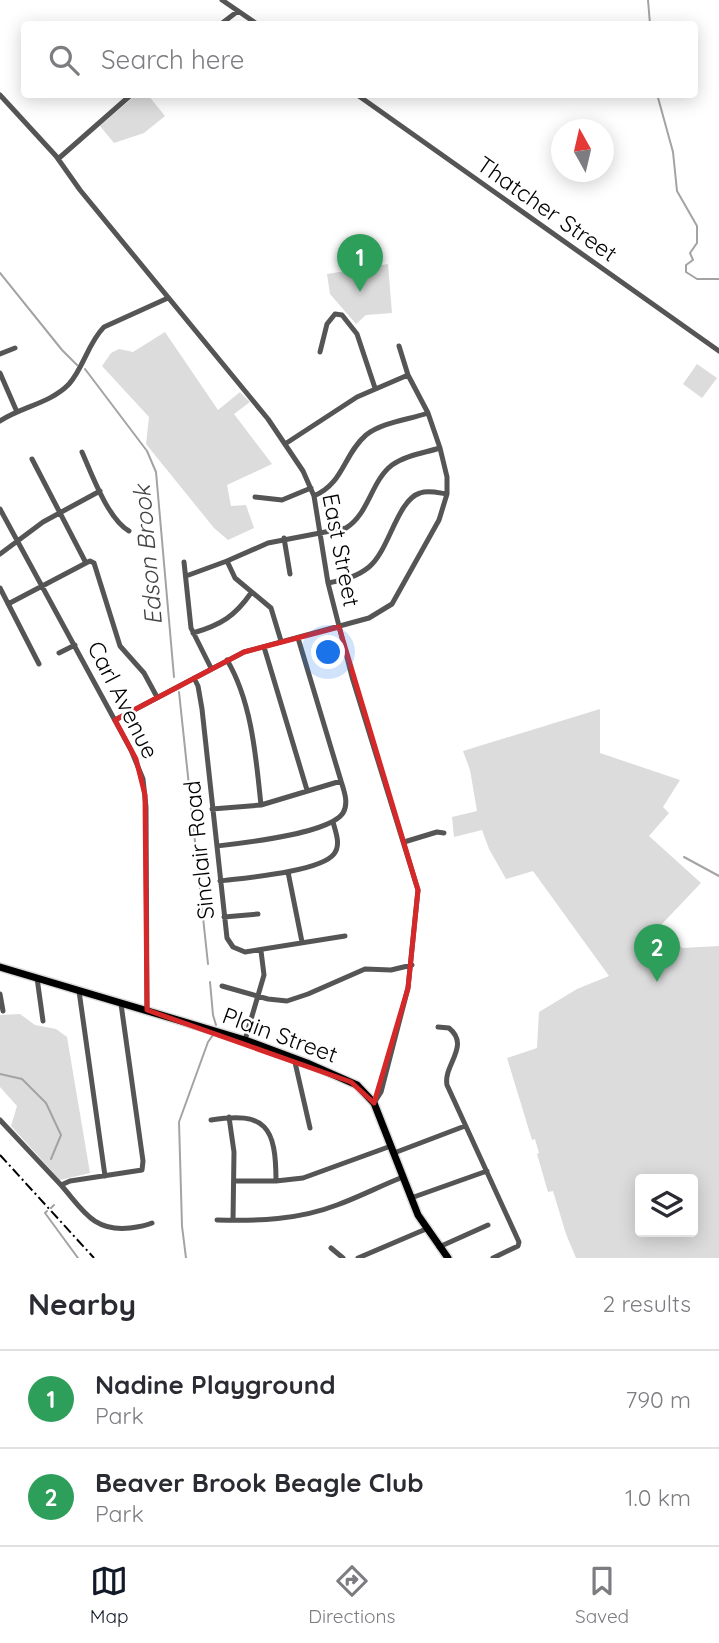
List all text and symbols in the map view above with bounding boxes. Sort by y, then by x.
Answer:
search box [21,21,698,98]
icon: search [45,41,83,79]
text: Search here [101,43,245,76]
north arrow [551,119,614,182]
street label: Thatcher Street [472,150,623,268]
pin: 1 [337,234,383,292]
water label: Edson Brook [126,482,168,626]
street label: East Street [316,491,367,609]
your location [311,635,345,669]
street label: Carl Avenue [81,636,165,763]
street label: Sinclair Road [177,779,220,921]
pin: 2 [634,924,680,982]
street label: Plain Street [219,1000,342,1069]
map controls [635,1174,698,1237]
button: layers [635,1174,698,1237]
text: Nearby [28,1285,136,1323]
text: 2 results [602,1289,691,1318]
text: Nadine Playground [95,1368,336,1401]
text: 1 [47,1385,55,1414]
text: 790 m [625,1385,691,1414]
text: Park [95,1401,144,1430]
text: Beaver Brook Beagle Club [95,1466,424,1499]
text: 2 [44,1483,58,1512]
text: 1.0 km [625,1483,691,1512]
text: Park [95,1499,144,1528]
tab: Map [90,1562,129,1628]
tab: Directions [308,1562,395,1628]
tab: Saved [575,1562,629,1628]

